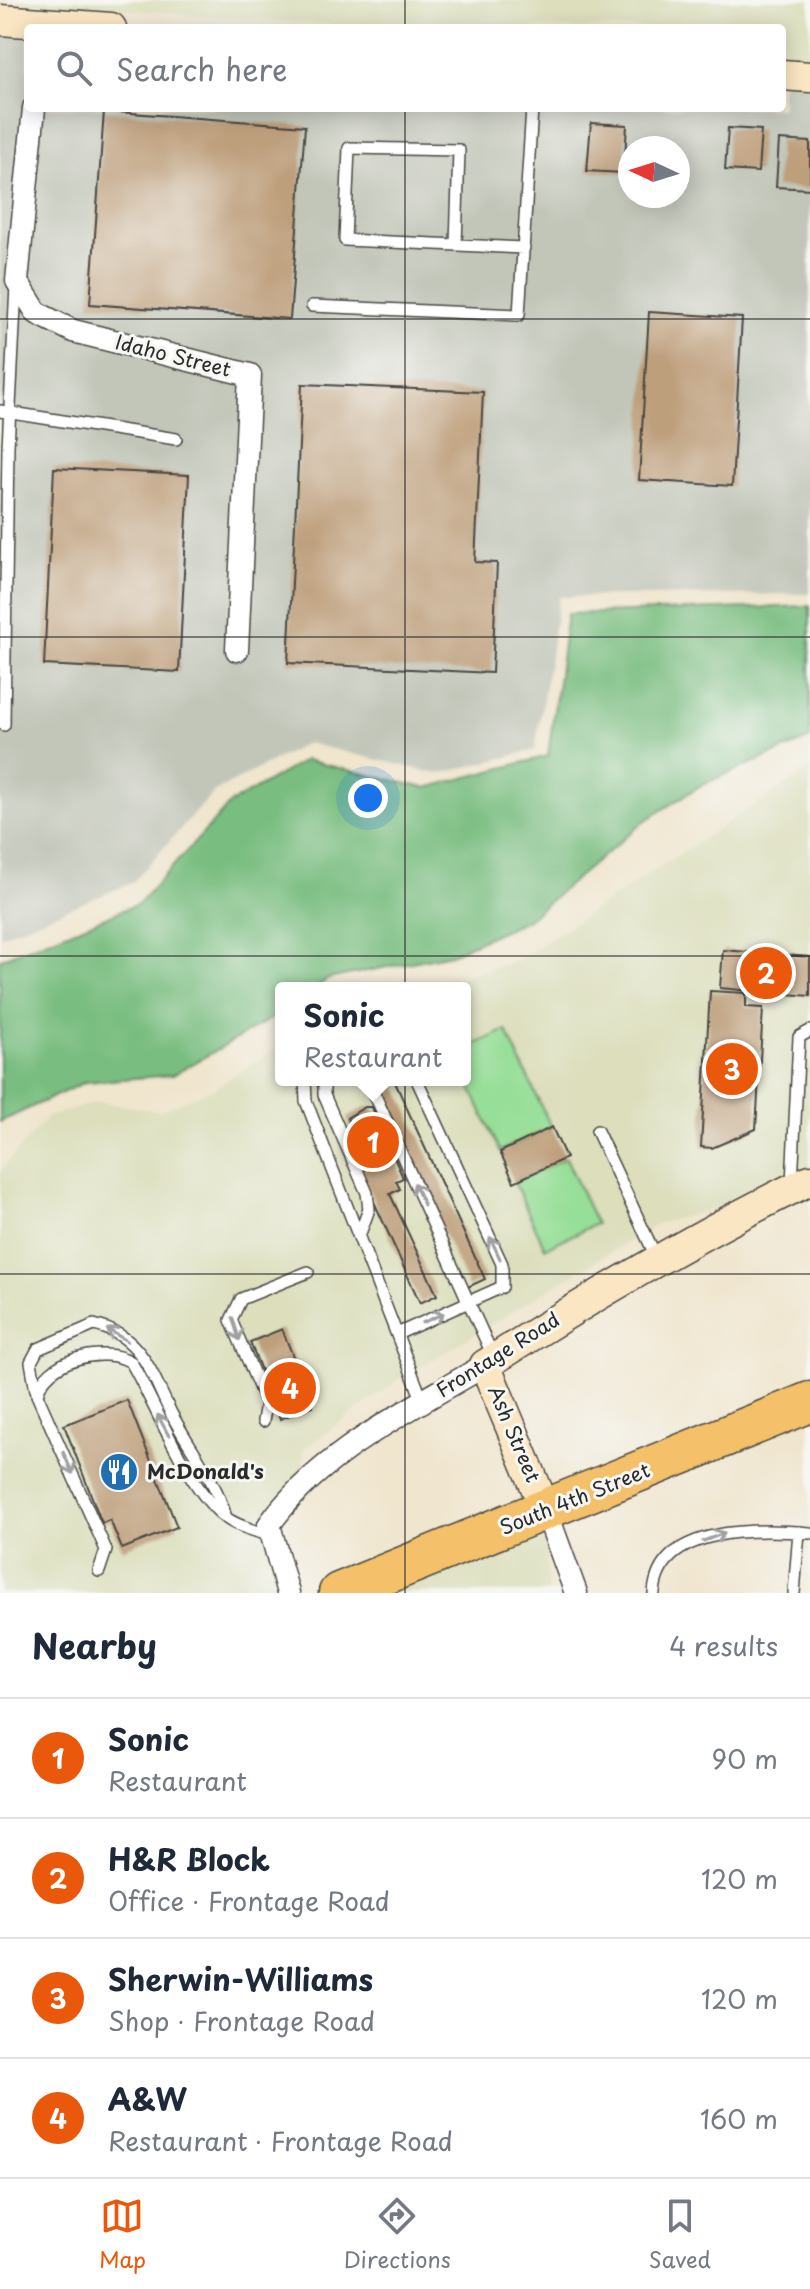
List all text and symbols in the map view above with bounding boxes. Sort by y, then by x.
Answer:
search box [24,24,786,112]
icon: search [52,46,96,90]
text: Search here [116,46,288,91]
north arrow [618,136,690,208]
street label: Idaho Street [112,326,234,384]
your location [348,778,388,818]
pin: 2 [740,943,792,1003]
popup [275,982,471,1086]
text: Sonic [304,992,385,1037]
text: Restaurant [304,1037,442,1076]
pin: 3 [706,1039,758,1099]
pin: 1 [347,1112,399,1172]
one-way arrow [410,1182,425,1207]
one-way arrow [487,1236,502,1260]
street label: Frontage Road [430,1304,565,1404]
one-way arrow [420,1310,444,1325]
one-way arrow [230,1316,244,1341]
one-way arrow [106,1326,129,1342]
pin: 4 [264,1358,316,1418]
street label: Ash Street [481,1380,549,1487]
one-way arrow [155,1414,171,1438]
one-way arrow [61,1450,76,1475]
restaurant icon: McDonald's [98,1451,140,1493]
street label: South 4th Street [495,1454,654,1542]
place label: McDonald's [147,1456,264,1486]
one-way arrow [701,1529,726,1543]
text: Nearby [32,1619,157,1671]
text: 4 results [669,1626,778,1665]
text: Sonic [108,1716,189,1761]
text: 1 [52,1739,64,1778]
text: 90 m [711,1739,778,1778]
text: Restaurant [108,1761,247,1800]
text: H&R Block [108,1836,270,1881]
text: 2 [49,1859,67,1898]
text: 120 m [701,1859,778,1898]
text: Office · Frontage Road [108,1881,390,1920]
text: Sherwin-Williams [108,1956,373,2001]
text: 3 [49,1979,67,2018]
text: 120 m [701,1979,778,2018]
text: Shop · Frontage Road [108,2001,375,2040]
text: A&W [108,2076,187,2121]
text: 4 [49,2099,67,2138]
text: 160 m [700,2099,778,2138]
text: Restaurant · Frontage Road [108,2121,453,2160]
tab: Map [99,2194,146,2275]
tab: Directions [344,2194,451,2275]
tab: Saved [649,2194,711,2275]

